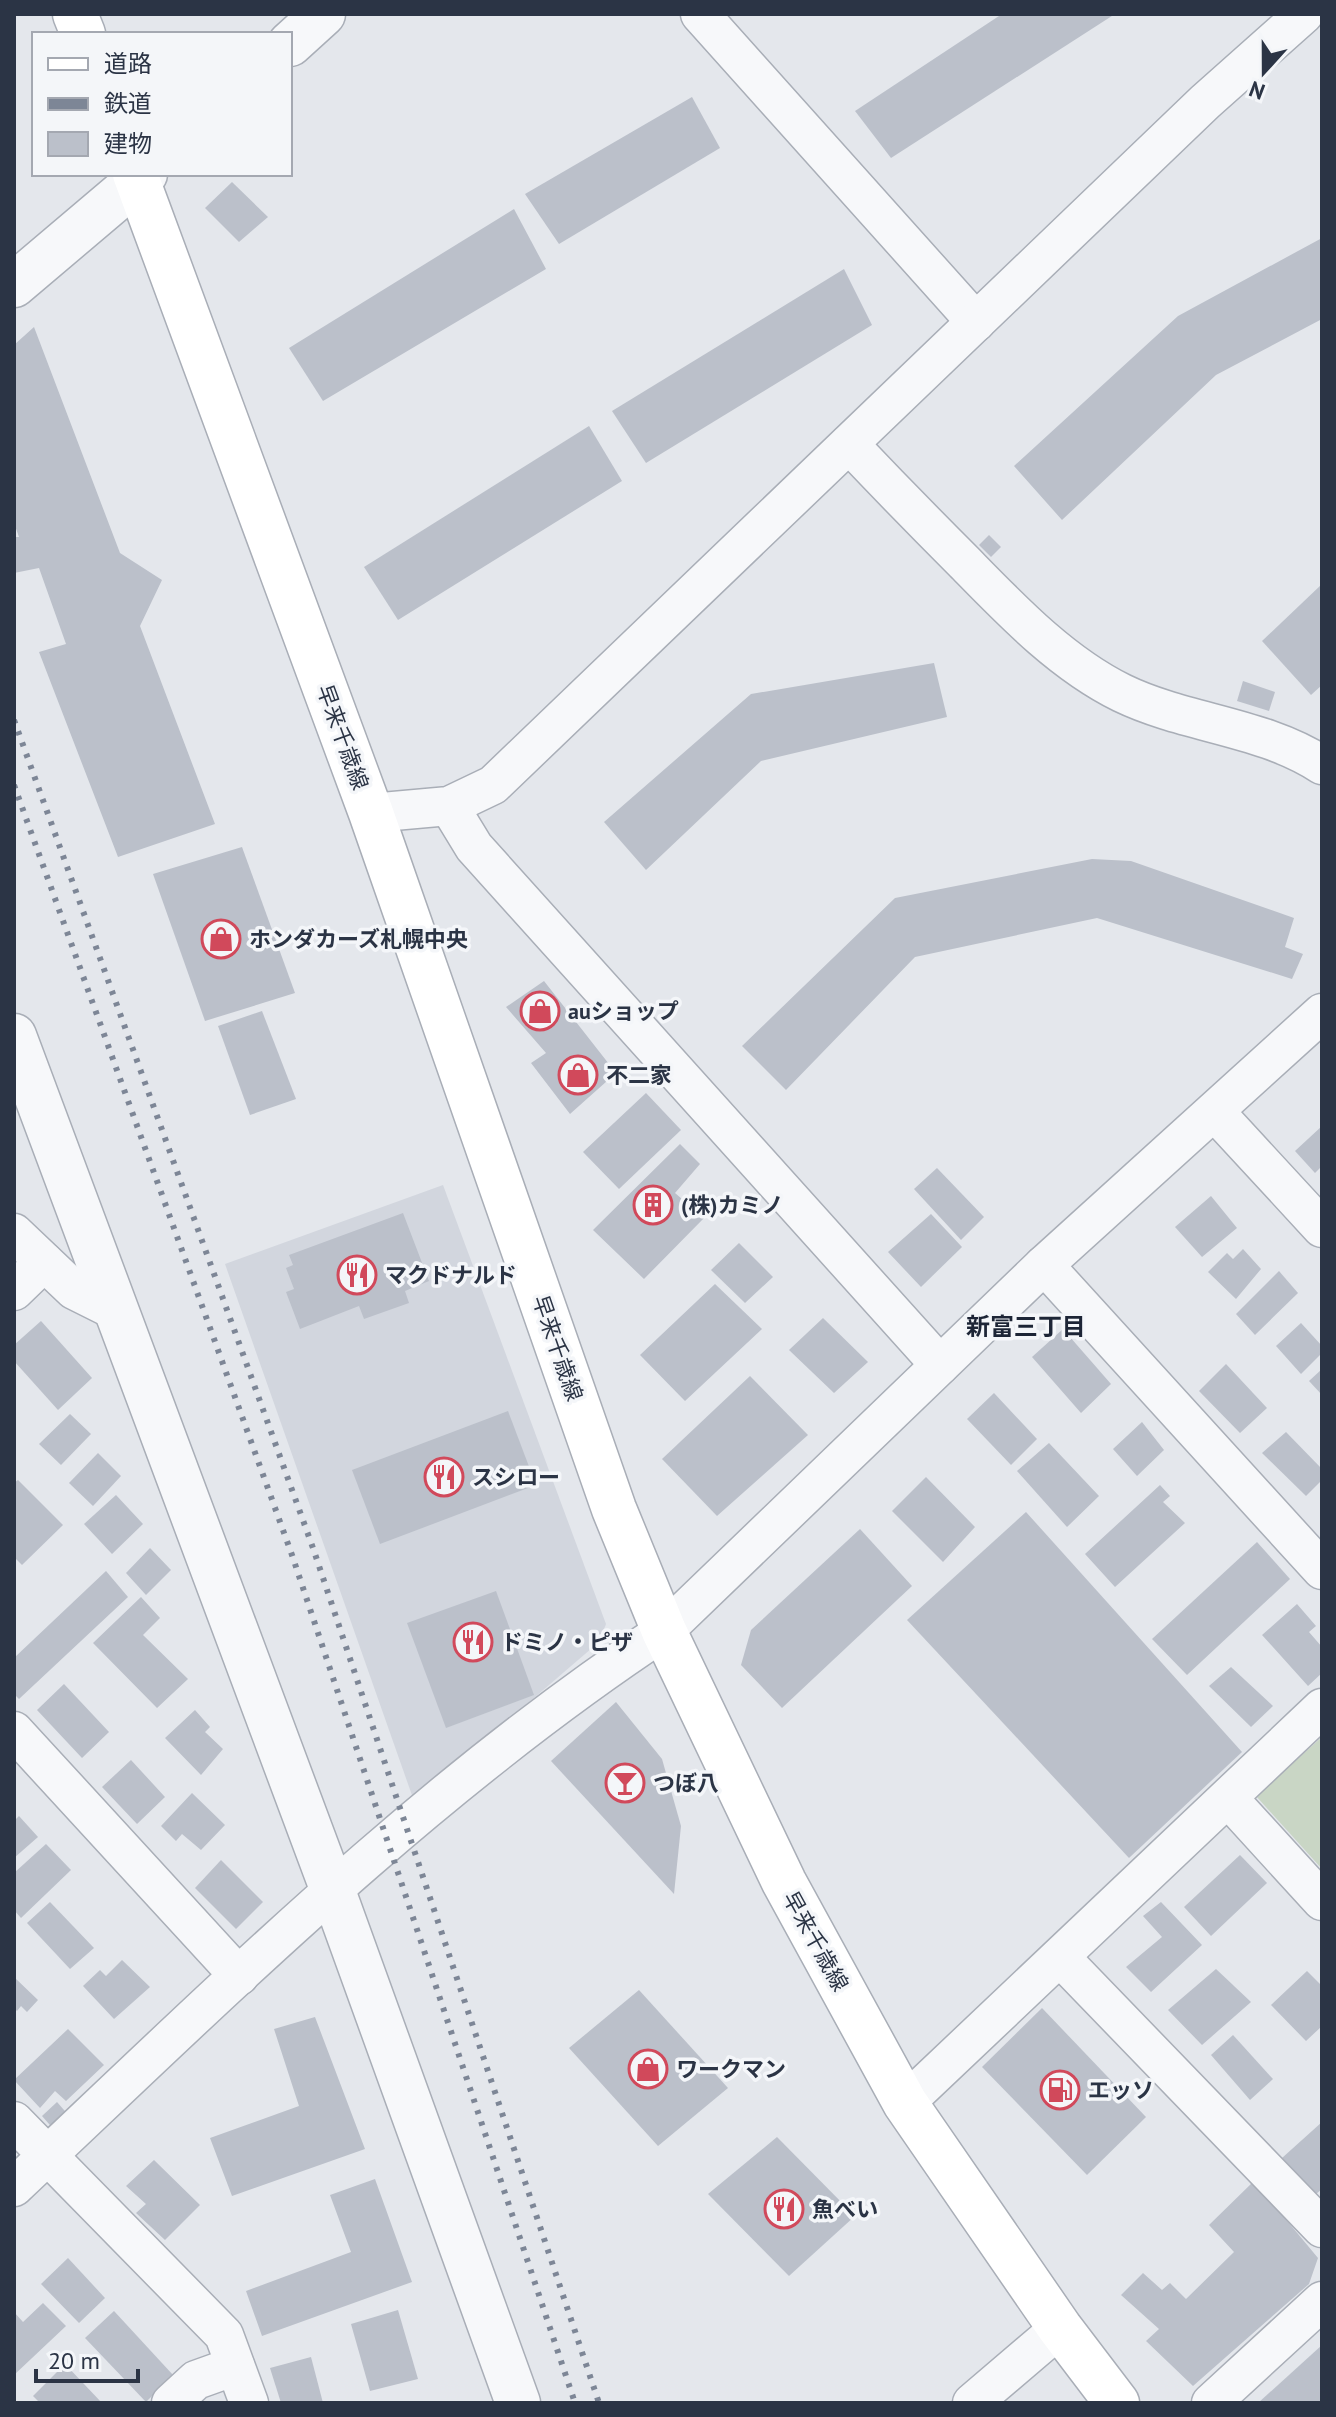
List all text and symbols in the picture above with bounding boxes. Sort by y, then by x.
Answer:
legend [32,32,292,176]
north arrow [1224,32,1304,112]
text: 道路 [104,48,152,79]
text: N [1245,75,1269,106]
text: 鉄道 [104,88,152,119]
text: 建物 [104,128,152,159]
street label: 早来千歳線 [311,681,375,793]
shop icon: ホンダカーズ札幌中央 [200,918,242,960]
place label: ホンダカーズ札幌中央 [249,925,468,953]
shop icon: auショップ [519,990,561,1032]
place label: auショップ [568,997,679,1025]
shop icon: 不二家 [557,1054,599,1096]
place label: 不二家 [606,1061,672,1089]
building icon: (株)カミノ [632,1184,674,1226]
place label: (株)カミノ [681,1191,783,1219]
restaurant icon: マクドナルド [336,1254,378,1296]
place label: マクドナルド [385,1261,517,1289]
street label: 早来千歳線 [527,1291,589,1405]
district label: 新富三丁目 [966,1311,1086,1342]
restaurant icon: スシロー [423,1456,465,1498]
place label: スシロー [472,1463,560,1491]
restaurant icon: ドミノ・ピザ [452,1621,494,1663]
place label: ドミノ・ピザ [501,1628,633,1656]
bar icon: つぼ八 [604,1762,646,1804]
place label: つぼ八 [653,1769,719,1797]
street label: 早来千歳線 [777,1886,855,1996]
shop icon: ワークマン [627,2048,669,2090]
place label: ワークマン [676,2055,786,2083]
fuel station icon: エッソ [1039,2069,1081,2111]
place label: エッソ [1088,2076,1154,2104]
restaurant icon: 魚べい [763,2188,805,2230]
place label: 魚べい [812,2195,878,2223]
scale bar [36,2333,138,2383]
text: 20 m [48,2345,100,2376]

